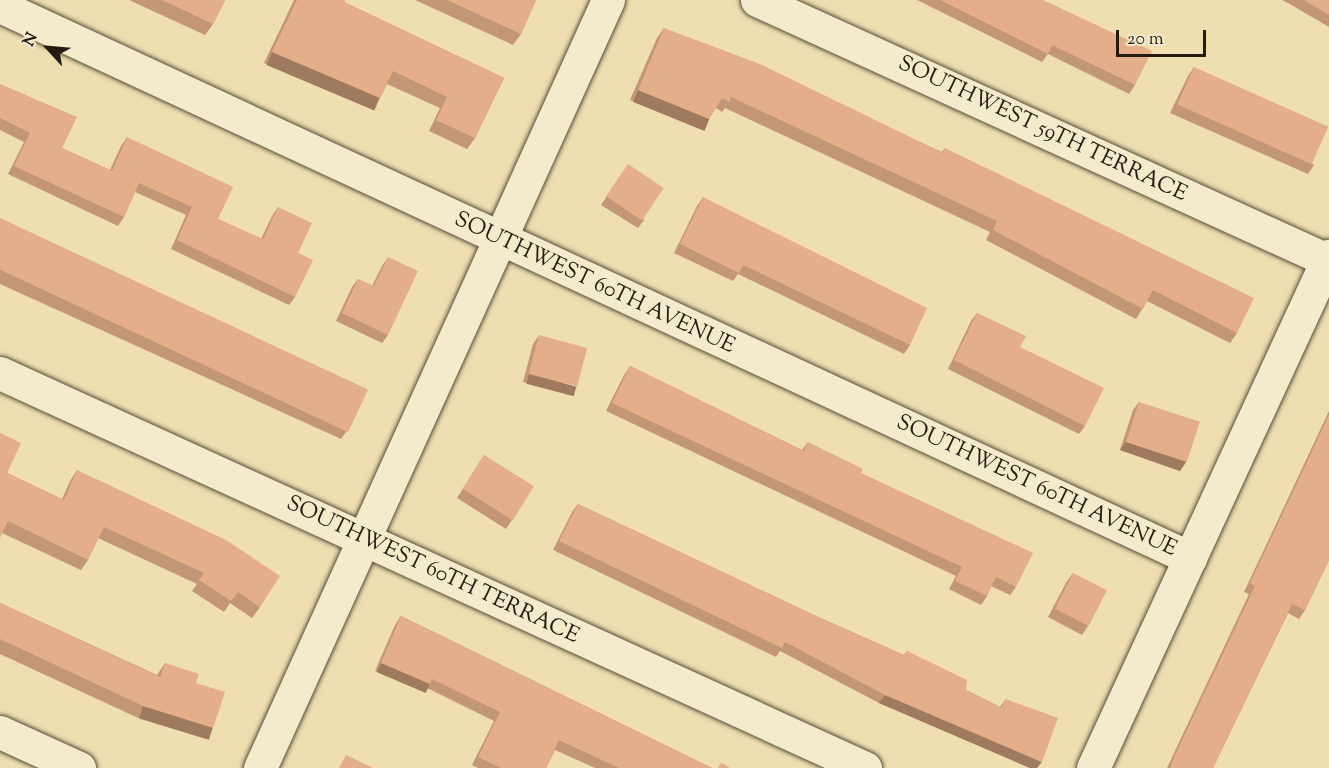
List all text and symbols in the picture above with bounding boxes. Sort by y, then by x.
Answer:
north arrow [18,18,78,78]
scale bar [1119,18,1209,56]
text: 20 m [1127,27,1164,53]
text: N [18,29,45,51]
street label: SOUTHWEST 59TH TERRACE [893,51,1191,209]
street label: SOUTHWEST 60TH AVENUE [450,207,738,361]
street label: SOUTHWEST 60TH AVENUE [892,410,1180,564]
street label: SOUTHWEST 60TH TERRACE [281,491,583,651]

